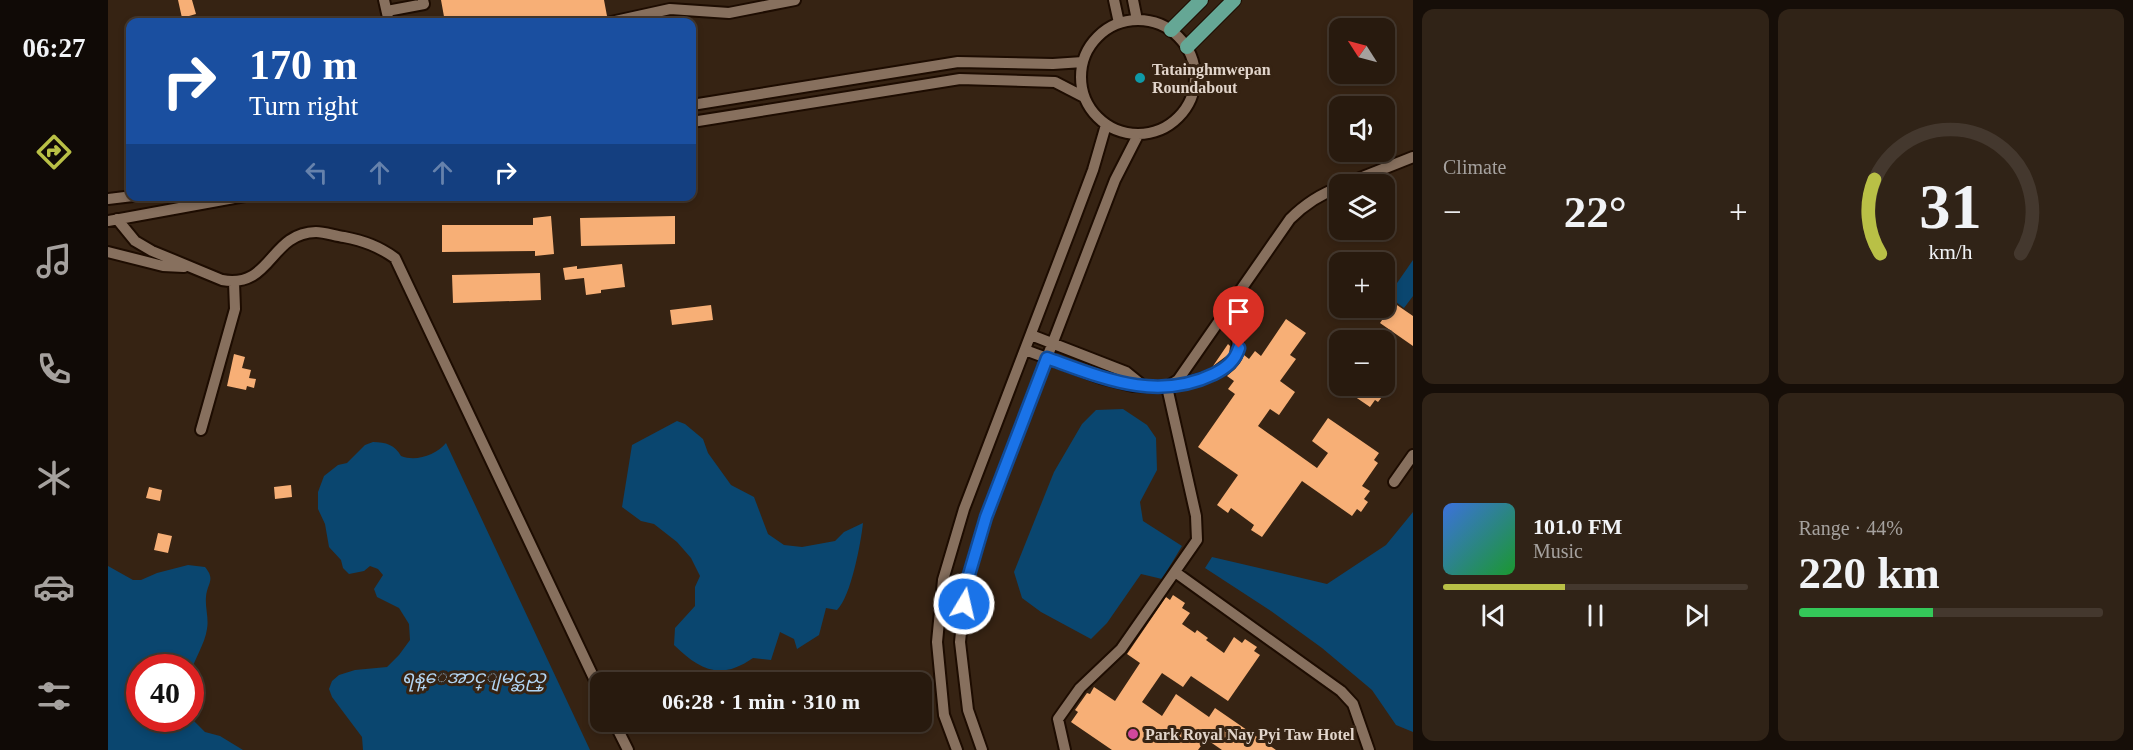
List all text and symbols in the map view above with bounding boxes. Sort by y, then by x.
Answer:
north arrow [1329,18,1395,84]
map controls [1329,18,1395,396]
text: 06:27 [23,33,86,63]
icon: right [150,42,228,120]
text: 170 m [249,42,358,88]
place label: Tatainghmwepan Roundabout [1152,61,1271,96]
marker: Tatainghmwepan Roundabout [1133,71,1147,85]
text: Turn right [249,91,358,121]
button: sound [1329,96,1395,162]
icon: directions [33,131,75,173]
icon: left [300,156,333,189]
icon: ahead [363,156,396,189]
icon: ahead [426,156,459,189]
icon: right [489,156,522,189]
text: Climate [1443,156,1506,178]
text: 31 [1920,172,1982,241]
button: layers [1329,174,1395,240]
text: 22° [1564,187,1627,237]
text: − [1443,194,1462,230]
text: + [1729,194,1748,230]
icon: music [33,240,75,282]
text: km/h [1929,240,1973,264]
button: + [1329,252,1395,318]
pin [1213,286,1264,348]
icon: arrive [1222,295,1255,328]
button: − [1329,330,1395,396]
icon: phone [33,348,75,390]
icon: climate [33,457,75,499]
text: 101.0 FM [1533,514,1622,539]
text: Range · 44% [1799,517,1903,539]
text: Music [1533,540,1583,562]
text: 220 km [1799,548,1940,598]
icon: car [33,566,75,608]
position arrow [932,572,996,636]
icon: previous [1477,599,1510,632]
icon: pause [1579,599,1612,632]
icon: next [1680,599,1713,632]
speed limit sign: 40 [126,654,204,732]
water label: ရန္ေအာင္ျမင္ဆည္ [402,667,547,692]
icon: filters [33,675,75,717]
text: 06:28 · 1 min · 310 m [662,689,860,714]
place label: Park Royal Nay Pyi Taw Hotel [1145,726,1355,744]
marker: Park Royal Nay Pyi Taw Hotel [1126,727,1140,741]

